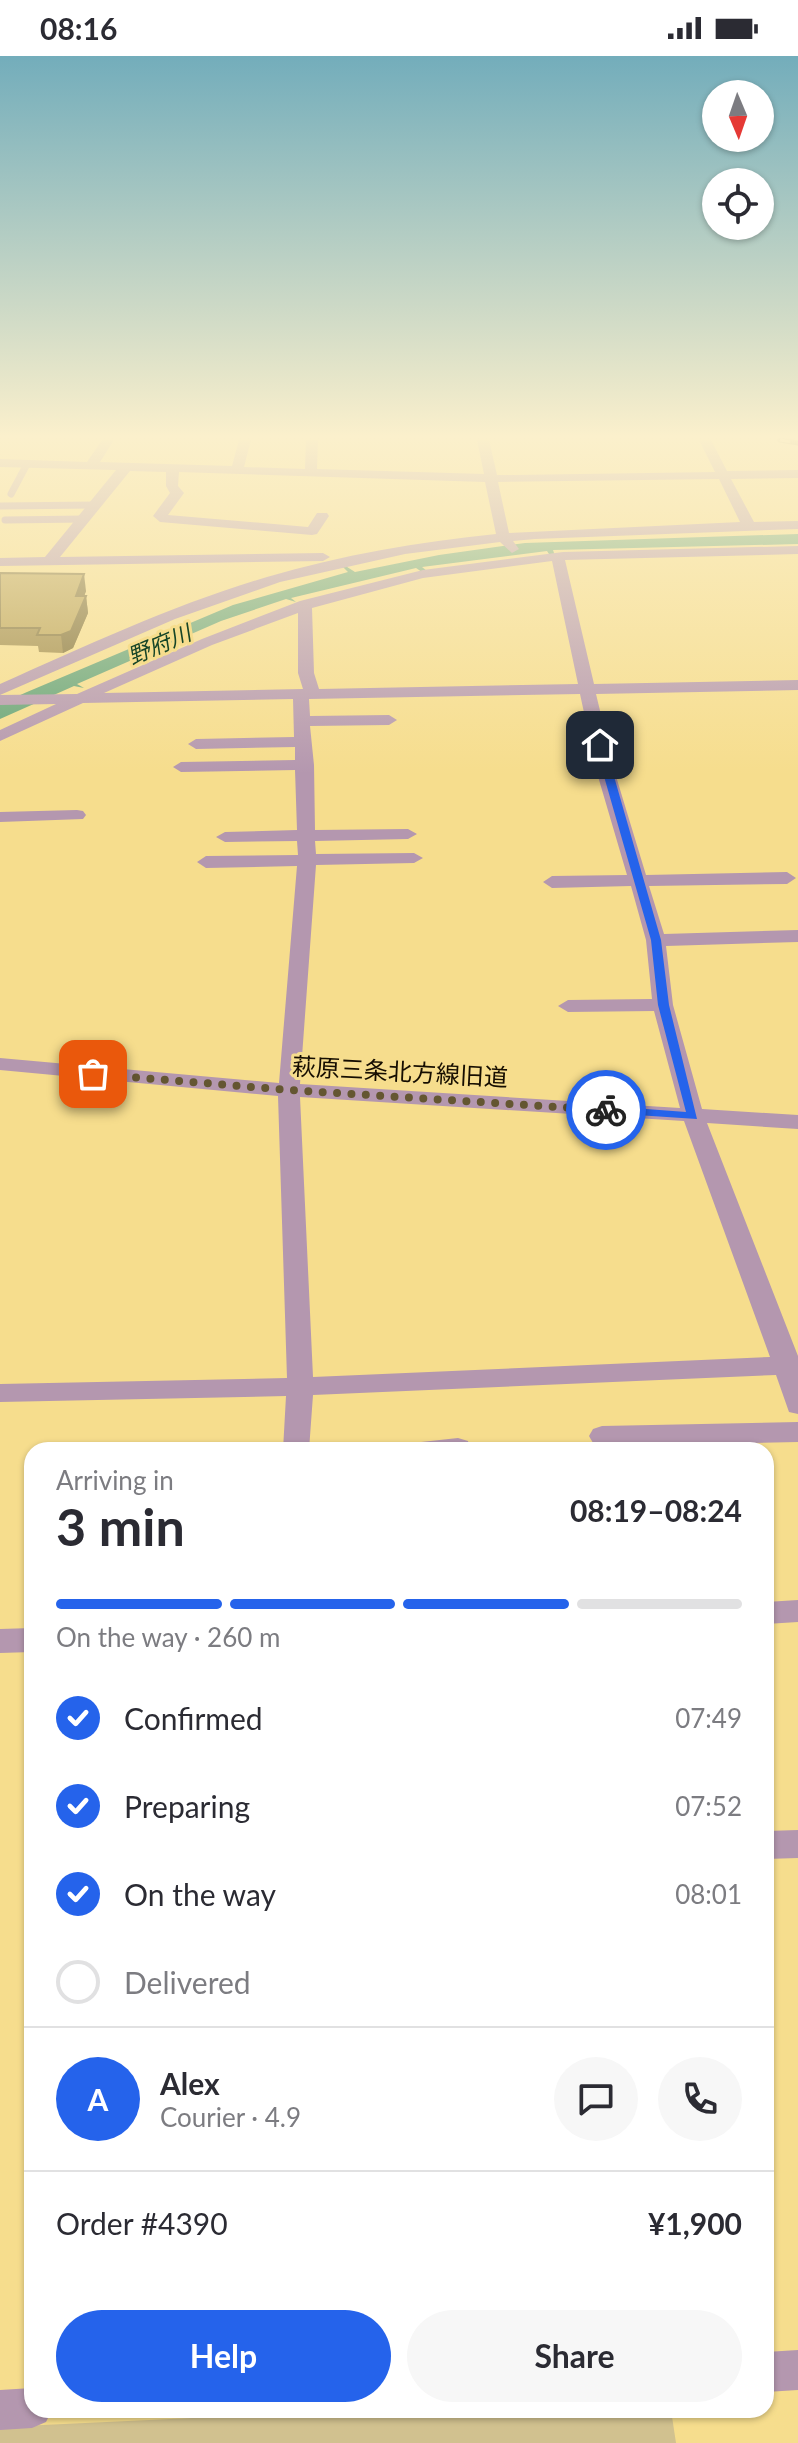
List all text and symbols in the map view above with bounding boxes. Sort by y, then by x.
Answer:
text: 08:16 [40,10,117,46]
north arrow [702,80,774,152]
map controls [702,80,774,240]
button: locate [702,168,774,240]
water label: 野府川 [123,618,196,669]
pin [566,711,634,779]
icon: home [578,723,622,767]
pin [59,1040,127,1108]
street label: 萩原三条北方線旧道 [291,1051,509,1091]
icon: bag [71,1052,115,1096]
courier [566,1070,646,1150]
icon: bike [584,1088,628,1132]
text: Arriving in [56,1464,174,1496]
text: 08:19–08:24 [570,1492,742,1528]
text: 3 min [56,1495,185,1557]
text: On the way · 260 m [56,1621,280,1653]
icon: check [56,1696,100,1740]
text: Confirmed [124,1700,263,1736]
text: 07:49 [675,1702,742,1734]
icon: check [56,1784,100,1828]
text: Preparing [124,1788,250,1824]
text: 07:52 [675,1790,742,1822]
icon: check [56,1872,100,1916]
text: On the way [124,1876,276,1912]
text: 08:01 [675,1878,742,1910]
text: Delivered [124,1964,251,2000]
button: chat [554,2057,638,2141]
button: phone [658,2057,742,2141]
text: Alex [160,2065,220,2101]
text: A [88,2081,108,2117]
text: Courier · 4.9 [160,2101,301,2133]
text: Order #4390 [56,2205,228,2241]
text: ¥1,900 [648,2205,742,2241]
button: Help [56,2310,391,2402]
button: Share [407,2310,742,2402]

